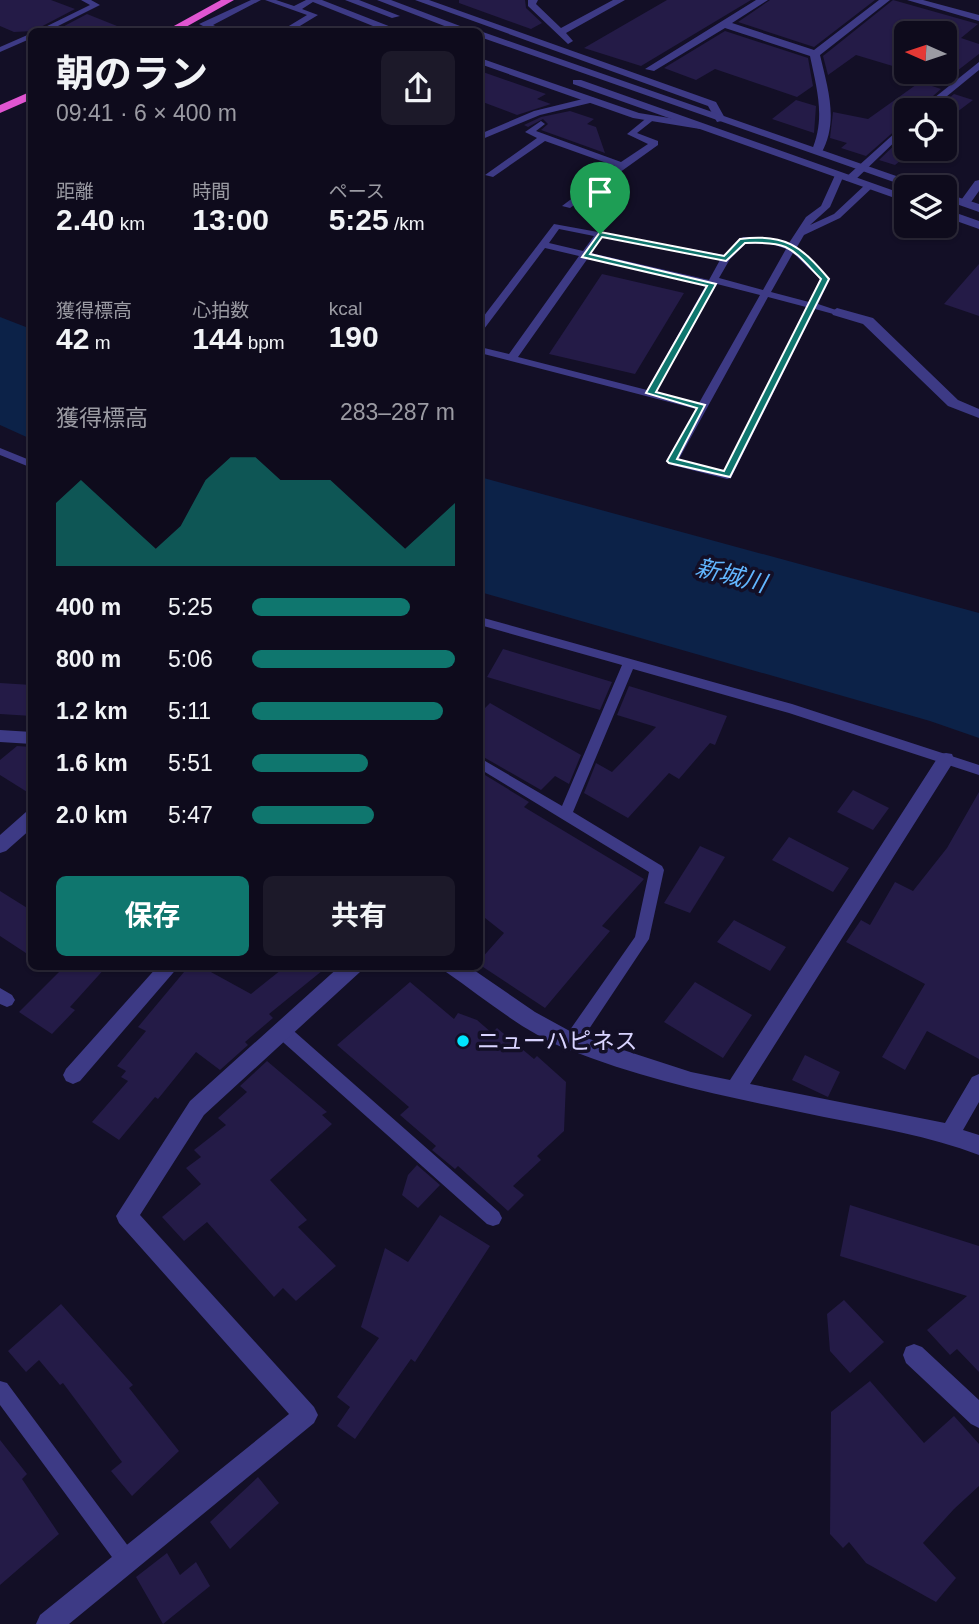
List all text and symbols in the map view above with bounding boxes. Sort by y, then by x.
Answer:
north arrow [894,21,957,84]
map controls [894,21,957,238]
button: share [381,51,455,125]
text: 朝のラン [56,53,208,95]
button: locate [894,98,957,161]
text: 09:41 · 6 × 400 m [56,100,237,126]
pin [570,162,630,234]
icon: arrive [581,173,619,211]
button: layers [894,175,957,238]
text: 距離 [56,181,94,202]
text: 時間 [192,181,230,202]
text: ペース [329,181,385,202]
text: 2.40 [56,203,114,236]
text: 13:00 [192,203,269,236]
text: 5:25 [329,203,389,236]
text: km [114,213,145,234]
text: /km [389,213,425,234]
text: kcal [329,298,362,319]
text: 獲得標高 [56,300,132,321]
text: 心拍数 [192,300,249,321]
text: 190 [329,320,379,353]
text: 42 [56,322,89,355]
text: 144 [192,322,242,355]
text: m [89,332,110,353]
text: bpm [242,332,285,353]
text: 283–287 m [340,399,455,425]
text: 獲得標高 [56,405,148,431]
water label: 新城川 [693,553,772,598]
text: 400 m [56,594,121,620]
text: 5:25 [168,594,213,620]
text: 800 m [56,646,121,672]
text: 5:06 [168,646,213,672]
text: 1.2 km [56,698,128,724]
text: 5:11 [168,698,211,724]
text: 1.6 km [56,750,128,776]
text: 5:51 [168,750,213,776]
text: 2.0 km [56,802,128,828]
text: 5:47 [168,802,213,828]
button: 保存 [56,876,249,956]
button: 共有 [263,876,455,956]
place label: ニューハピネス [477,1028,638,1054]
marker: ニューハピネス [455,1033,471,1049]

